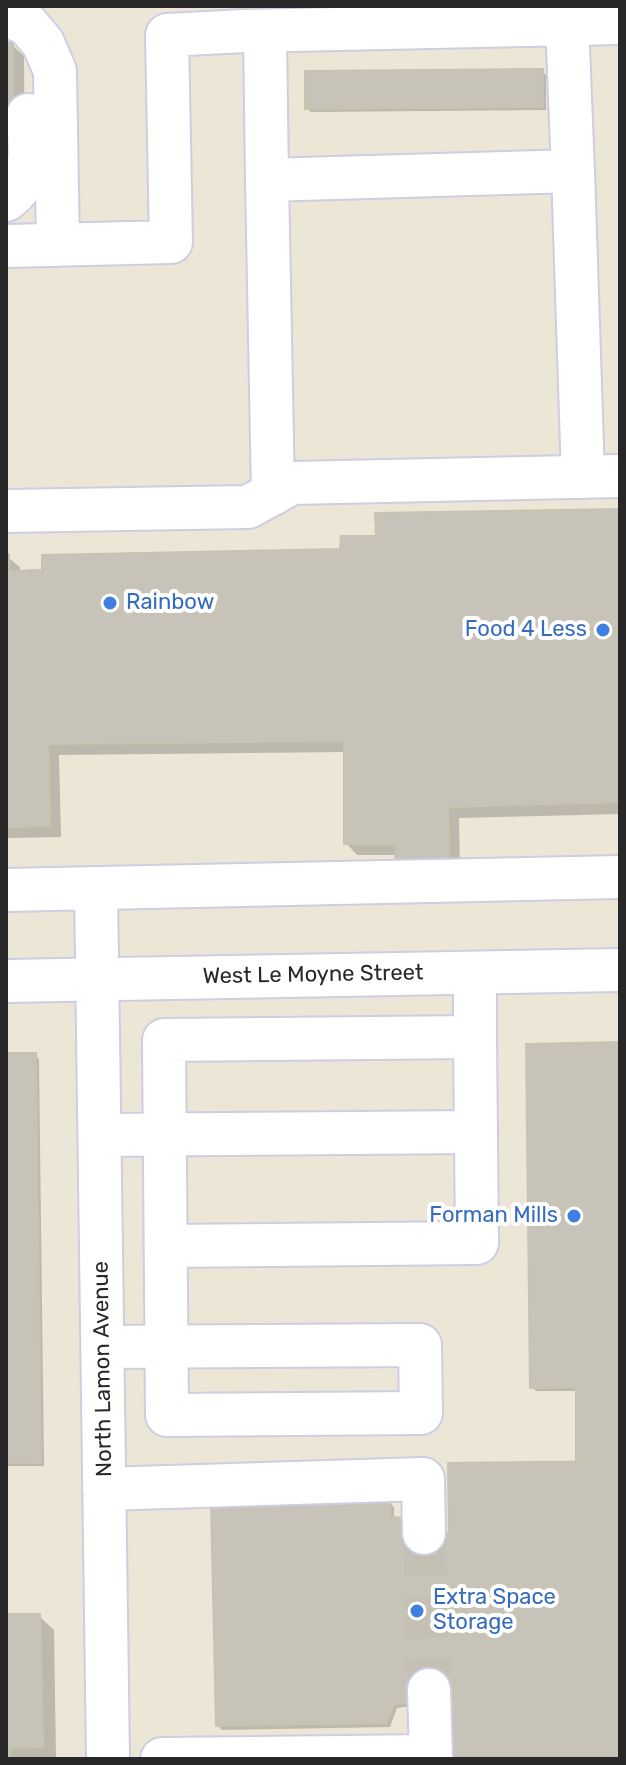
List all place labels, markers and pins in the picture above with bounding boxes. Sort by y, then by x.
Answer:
place label: Rainbow [126,590,214,616]
marker: Rainbow [101,594,119,612]
place label: Food 4 Less [465,617,587,643]
marker: Food 4 Less [594,621,612,639]
place label: Forman Mills [429,1203,558,1229]
marker: Forman Mills [565,1207,583,1225]
place label: Extra Space Storage [433,1585,556,1636]
marker: Extra Space Storage [408,1602,426,1620]

